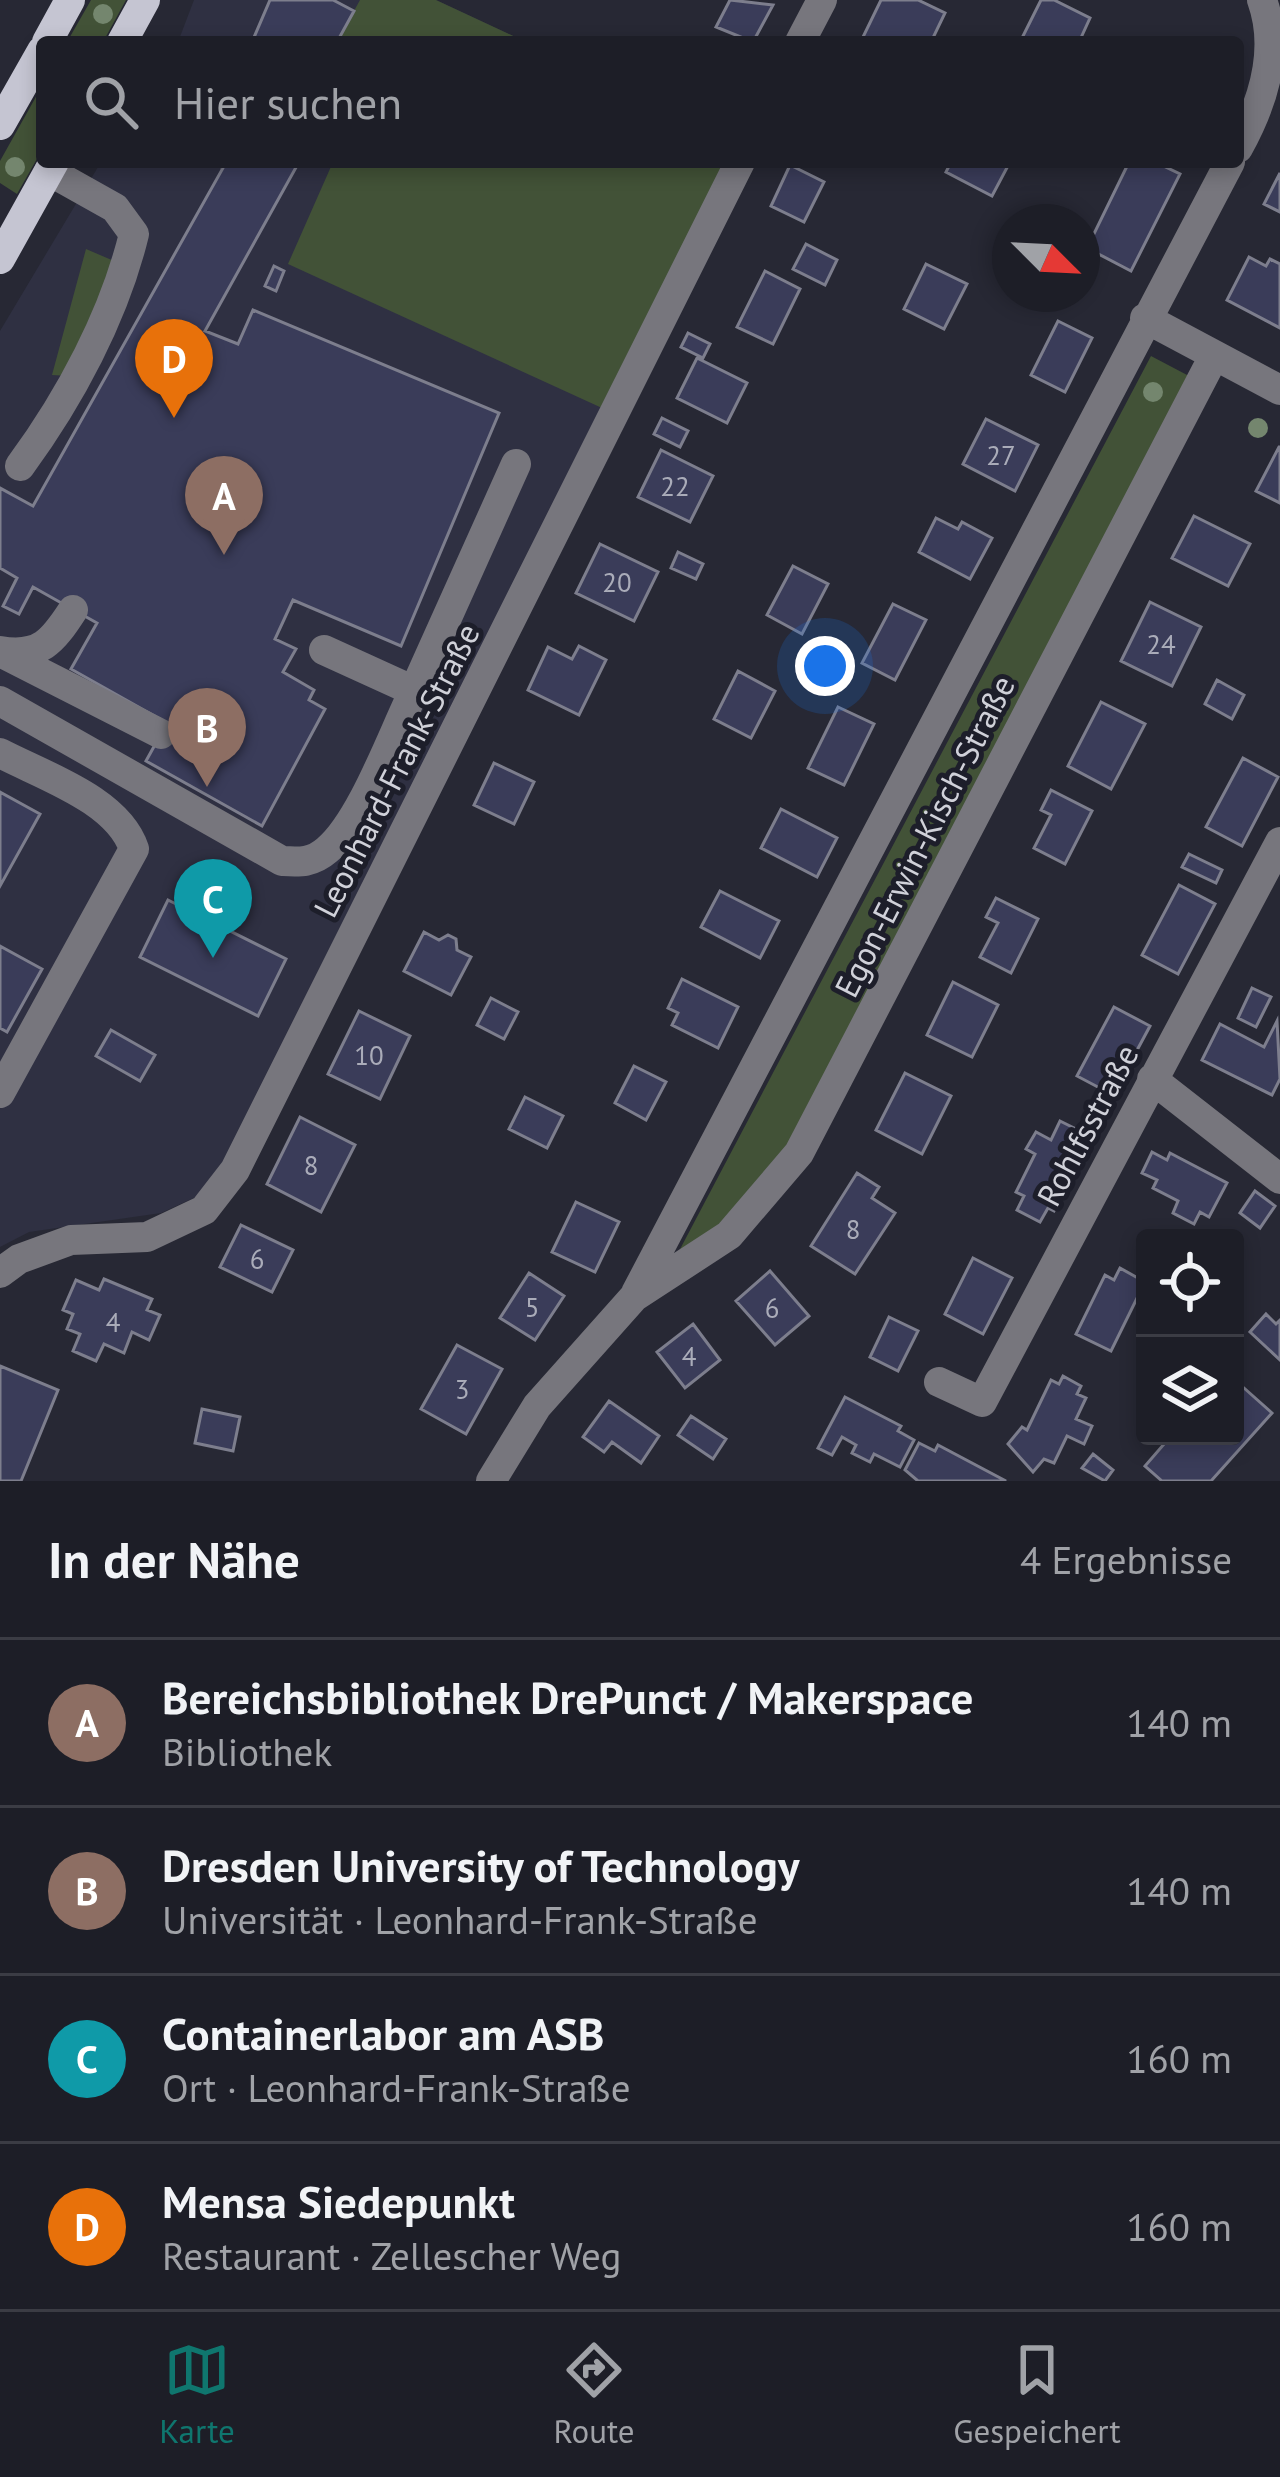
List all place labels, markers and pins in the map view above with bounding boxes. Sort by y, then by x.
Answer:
pin: D [135,319,213,418]
pin: A [185,456,263,555]
pin: B [168,688,246,787]
pin: C [174,859,252,958]

